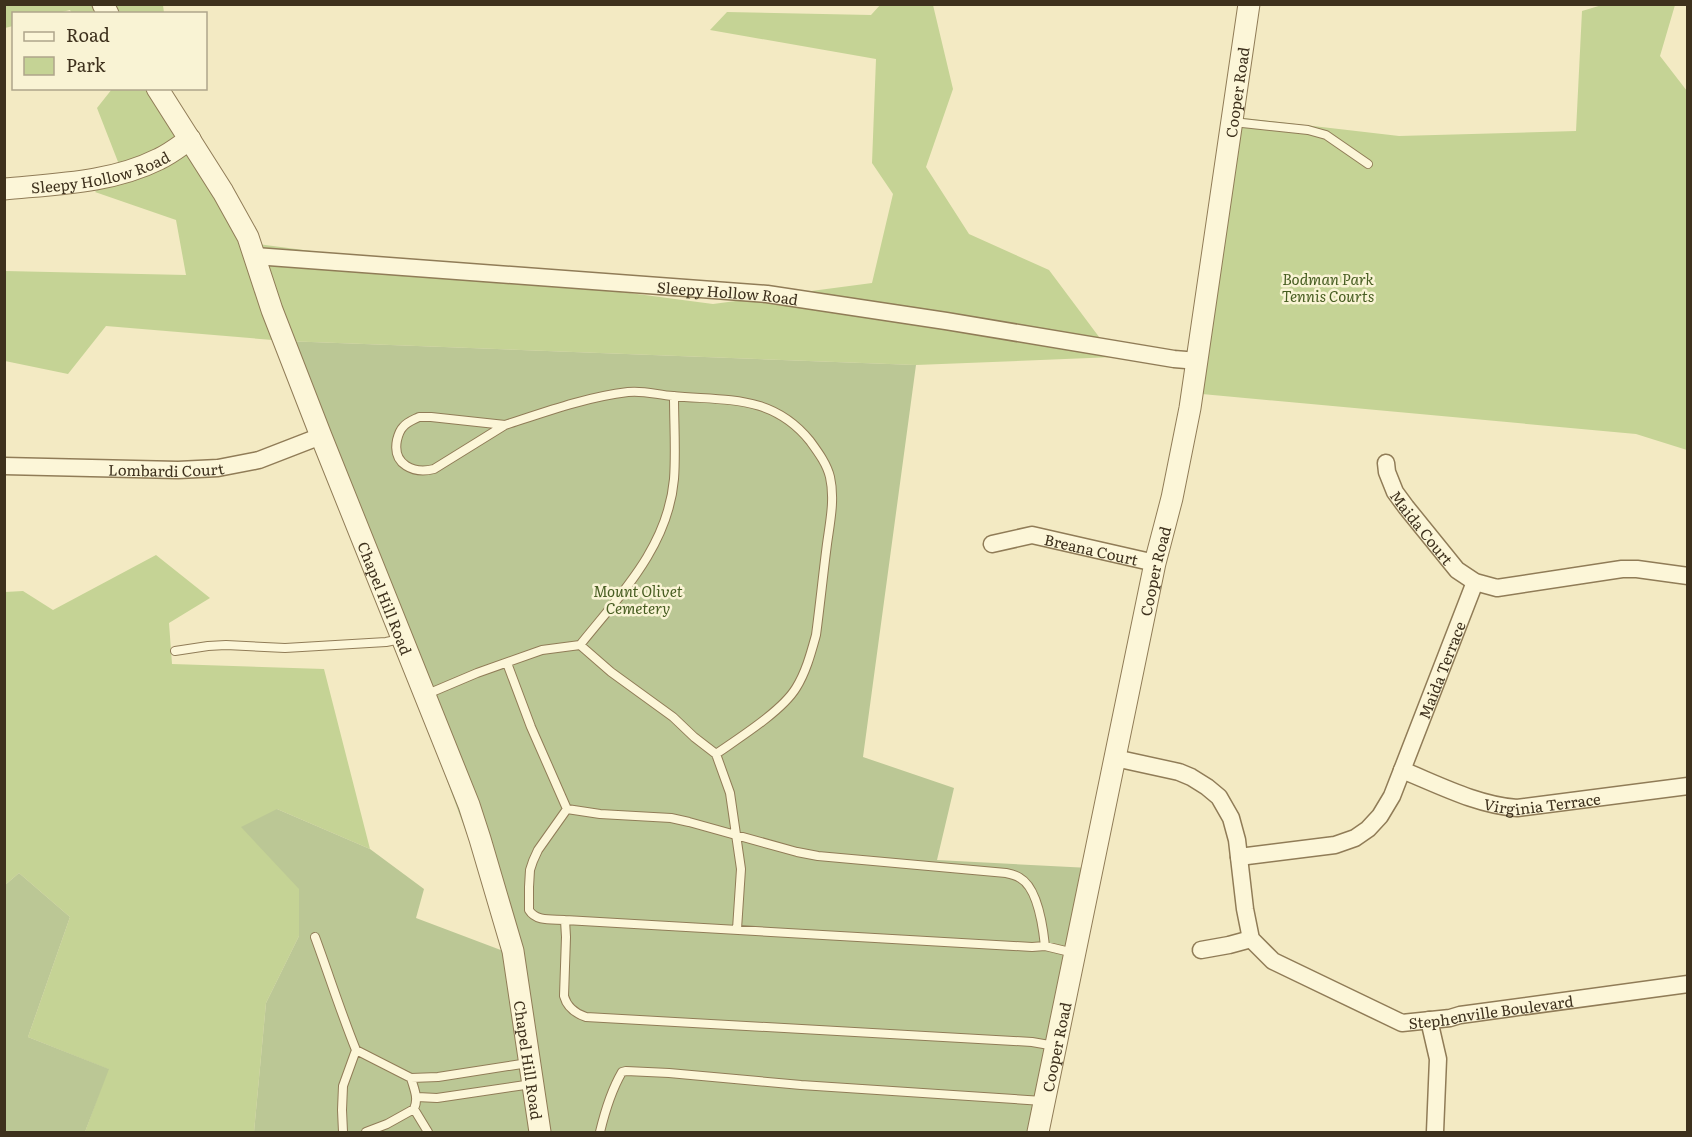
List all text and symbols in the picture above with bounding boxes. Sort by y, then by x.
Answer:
legend [12,12,207,90]
text: Road [66,21,110,48]
street label: Cooper Road [1218,45,1254,139]
text: Park [66,51,107,78]
street label: Sleepy Hollow Road [30,144,173,198]
park label: Bodman Park Tennis Courts [1282,267,1374,307]
street label: Sleepy Hollow Road [656,274,800,310]
street label: Lombardi Court [108,456,226,482]
street label: Maida Court [1385,485,1460,569]
street label: Cooper Road [1133,524,1176,618]
street label: Breana Court [1042,527,1141,570]
street label: Chapel Hill Road [353,538,419,658]
park label: Mount Olivet Cemetery [593,579,683,619]
street label: Maida Terrace [1412,617,1470,722]
street label: Virginia Terrace [1481,786,1602,820]
street label: Stephenville Boulevard [1407,988,1575,1034]
street label: Chapel Hill Road [509,999,550,1121]
street label: Cooper Road [1035,1000,1076,1094]

